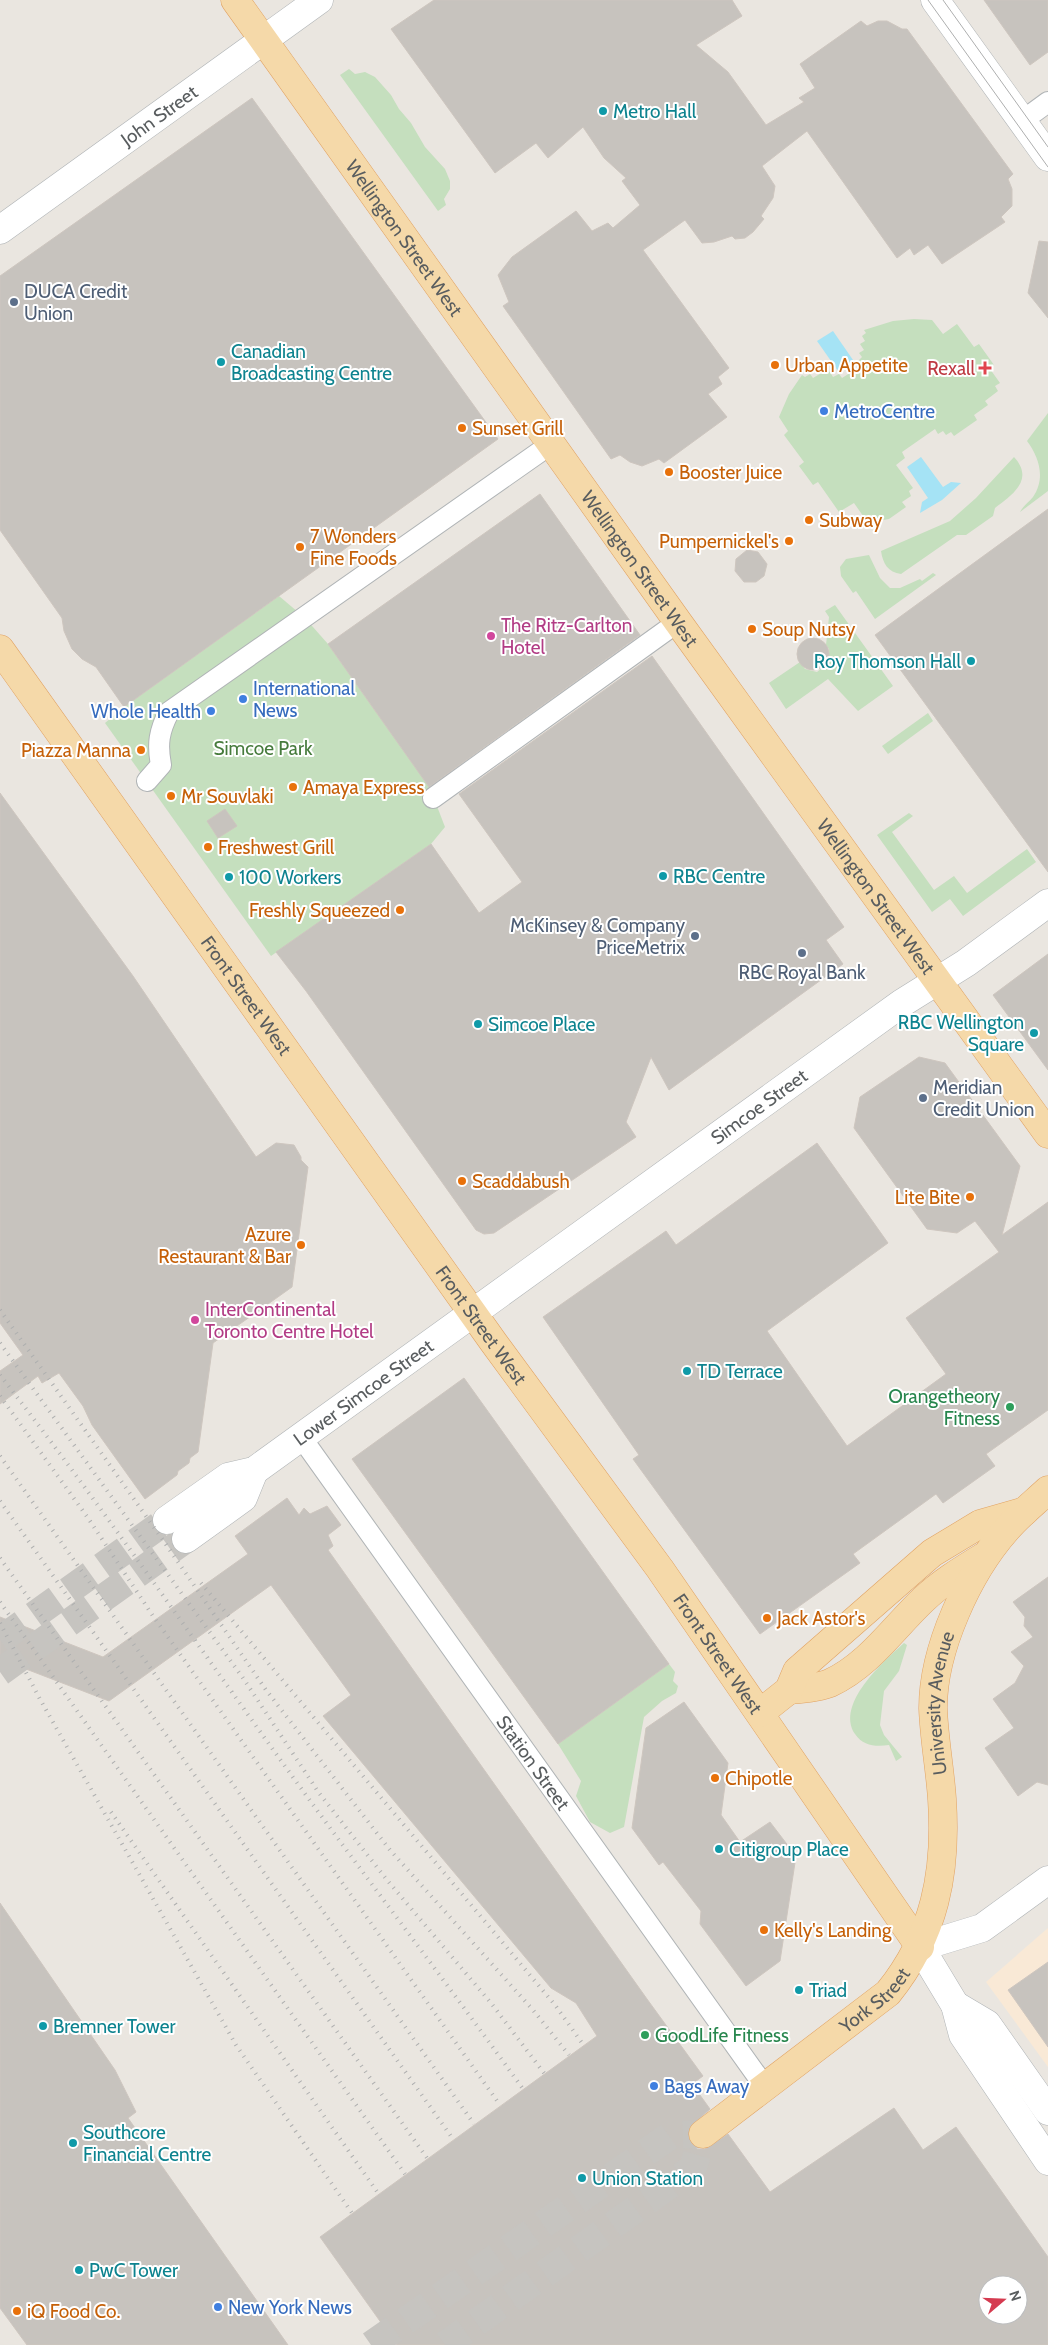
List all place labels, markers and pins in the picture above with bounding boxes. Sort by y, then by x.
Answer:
place label: Metro Hall [613,100,697,123]
marker: Metro Hall [597,105,609,117]
place label: DUCA Credit Union [24,280,128,325]
marker: DUCA Credit Union [8,296,20,308]
place label: Canadian Broadcasting Centre [231,340,392,385]
place label: Urban Appetite [785,354,908,377]
marker: Canadian Broadcasting Centre [215,356,227,368]
place label: Rexall [927,357,976,380]
marker: Urban Appetite [769,359,781,371]
marker: Rexall [979,362,991,374]
place label: MetroCentre [834,400,935,423]
marker: MetroCentre [818,405,830,417]
place label: Sunset Grill [472,417,564,440]
marker: Sunset Grill [456,422,468,434]
place label: Booster Juice [679,461,783,484]
marker: Booster Juice [663,466,675,478]
place label: Subway [819,509,883,532]
marker: Subway [803,514,815,526]
place label: 7 Wonders Fine Foods [310,525,397,570]
place label: Pumpernickel's [659,530,779,553]
marker: Pumpernickel's [783,535,795,547]
marker: 7 Wonders Fine Foods [294,541,306,553]
place label: The Ritz-Carlton Hotel [501,614,632,659]
place label: Soup Nutsy [762,618,856,641]
marker: Soup Nutsy [746,623,758,635]
marker: The Ritz-Carlton Hotel [485,630,497,642]
place label: Roy Thomson Hall [814,650,962,673]
marker: Roy Thomson Hall [965,655,977,667]
place label: International News [253,677,355,722]
marker: International News [237,693,249,705]
place label: Whole Health [91,700,201,723]
marker: Whole Health [205,705,217,717]
place label: Piazza Manna [21,739,131,762]
marker: Piazza Manna [135,744,147,756]
place label: Amaya Express [303,776,424,799]
marker: Amaya Express [287,781,299,793]
place label: Mr Souvlaki [181,785,274,808]
marker: Mr Souvlaki [165,790,177,802]
place label: Freshwest Grill [218,836,335,859]
marker: Freshwest Grill [202,841,214,853]
place label: RBC Centre [673,865,766,888]
place label: 100 Workers [239,866,342,889]
marker: RBC Centre [657,870,669,882]
marker: 100 Workers [223,871,235,883]
place label: Freshly Squeezed [249,899,390,922]
marker: Freshly Squeezed [394,904,406,916]
place label: McKinsey & Company PriceMetrix [510,914,685,959]
marker: McKinsey & Company PriceMetrix [689,930,701,942]
marker: RBC Royal Bank [796,947,808,959]
place label: RBC Royal Bank [738,961,866,984]
place label: RBC Wellington Square [898,1011,1024,1056]
place label: Simcoe Place [488,1013,595,1036]
marker: Simcoe Place [472,1018,484,1030]
marker: RBC Wellington Square [1028,1027,1040,1039]
place label: Meridian Credit Union [933,1076,1034,1121]
marker: Meridian Credit Union [917,1092,929,1104]
place label: Scaddabush [472,1170,570,1193]
marker: Scaddabush [456,1175,468,1187]
place label: Lite Bite [895,1186,960,1209]
marker: Lite Bite [964,1191,976,1203]
place label: Azure Restaurant & Bar [158,1223,291,1268]
marker: Azure Restaurant & Bar [295,1239,307,1251]
place label: InterContinental Toronto Centre Hotel [205,1298,374,1343]
marker: InterContinental Toronto Centre Hotel [189,1314,201,1326]
place label: TD Terrace [697,1360,783,1383]
marker: TD Terrace [681,1365,693,1377]
place label: Orangetheory Fitness [888,1385,1000,1430]
marker: Orangetheory Fitness [1004,1401,1016,1413]
place label: Jack Astor's [776,1607,866,1630]
marker: Jack Astor's [761,1612,773,1624]
place label: Chipotle [725,1767,793,1790]
marker: Chipotle [709,1772,721,1784]
place label: Citigroup Place [729,1838,849,1861]
marker: Citigroup Place [713,1843,725,1855]
place label: Kelly's Landing [774,1919,892,1942]
marker: Kelly's Landing [758,1924,770,1936]
place label: Triad [809,1979,847,2002]
marker: Triad [793,1984,805,1996]
place label: Bremner Tower [53,2015,175,2038]
marker: Bremner Tower [37,2020,49,2032]
place label: GoodLife Fitness [655,2024,789,2047]
marker: GoodLife Fitness [639,2029,651,2041]
place label: Bags Away [664,2075,750,2098]
marker: Bags Away [648,2080,660,2092]
place label: Southcore Financial Centre [83,2121,212,2166]
marker: Southcore Financial Centre [67,2137,79,2149]
place label: Union Station [592,2167,703,2190]
marker: Union Station [576,2172,588,2184]
place label: PwC Tower [89,2259,178,2282]
marker: PwC Tower [73,2264,85,2276]
place label: New York News [228,2296,352,2319]
place label: iQ Food Co. [27,2300,120,2323]
marker: New York News [212,2301,224,2313]
marker: iQ Food Co. [11,2305,23,2317]

